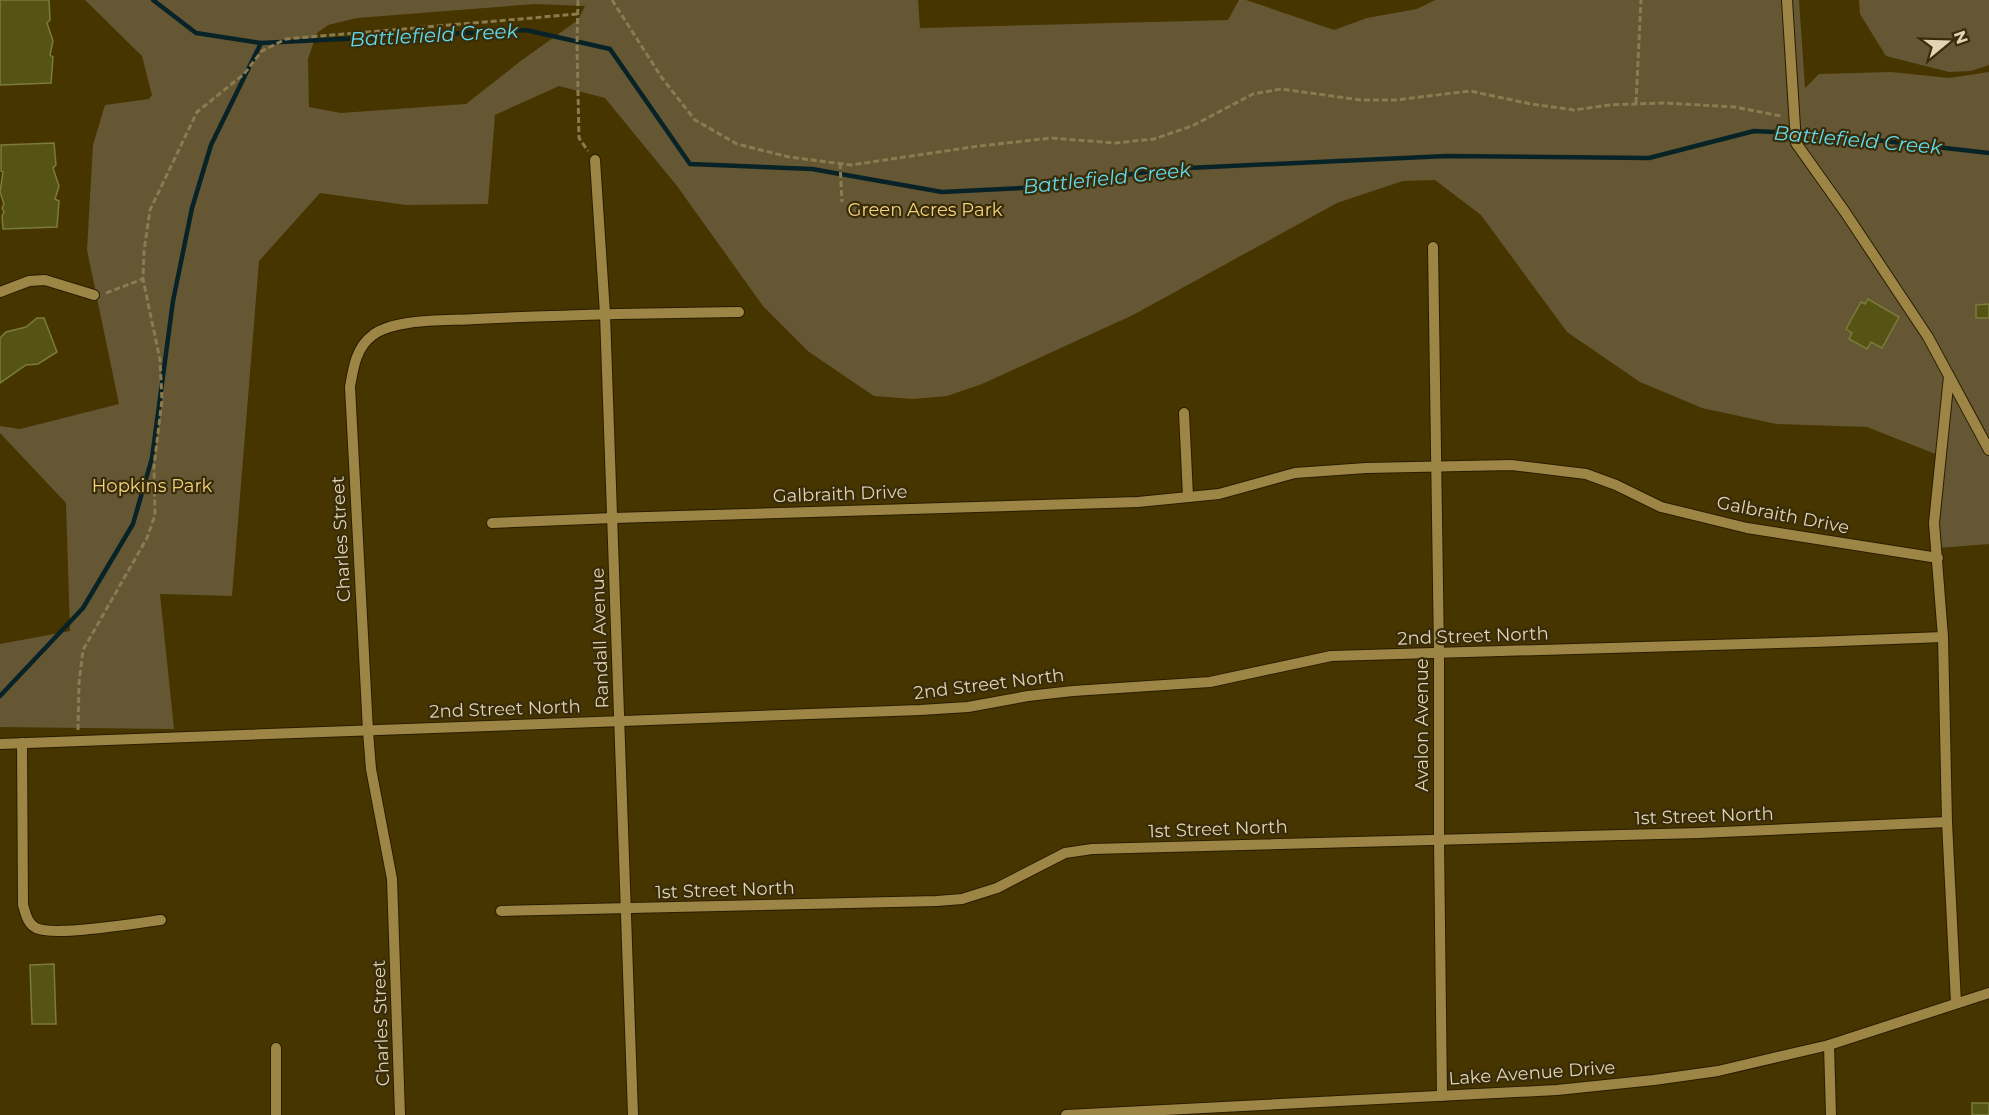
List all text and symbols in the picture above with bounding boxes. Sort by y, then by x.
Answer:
north arrow [1917,12,1977,72]
water label: Battlefield Creek [349,19,520,51]
text: N [1950,28,1972,46]
water label: Battlefield Creek [1773,121,1944,159]
water label: Battlefield Creek [1022,157,1193,199]
park label: Green Acres Park [848,199,1003,221]
park label: Hopkins Park [92,475,212,497]
street label: Charles Street [327,475,355,603]
street label: Galbraith Drive [772,481,908,507]
street label: Galbraith Drive [1715,491,1851,539]
street label: Randall Avenue [587,567,613,709]
street label: 2nd Street North [1397,622,1549,650]
street label: Avalon Avenue [1411,658,1433,792]
street label: 2nd Street North [913,664,1065,704]
street label: 2nd Street North [429,695,581,723]
street label: 1st Street North [1634,803,1774,829]
street label: 1st Street North [1148,816,1288,842]
street label: 1st Street North [655,877,795,903]
street label: Charles Street [368,960,394,1086]
street label: Lake Avenue Drive [1448,1056,1616,1090]

